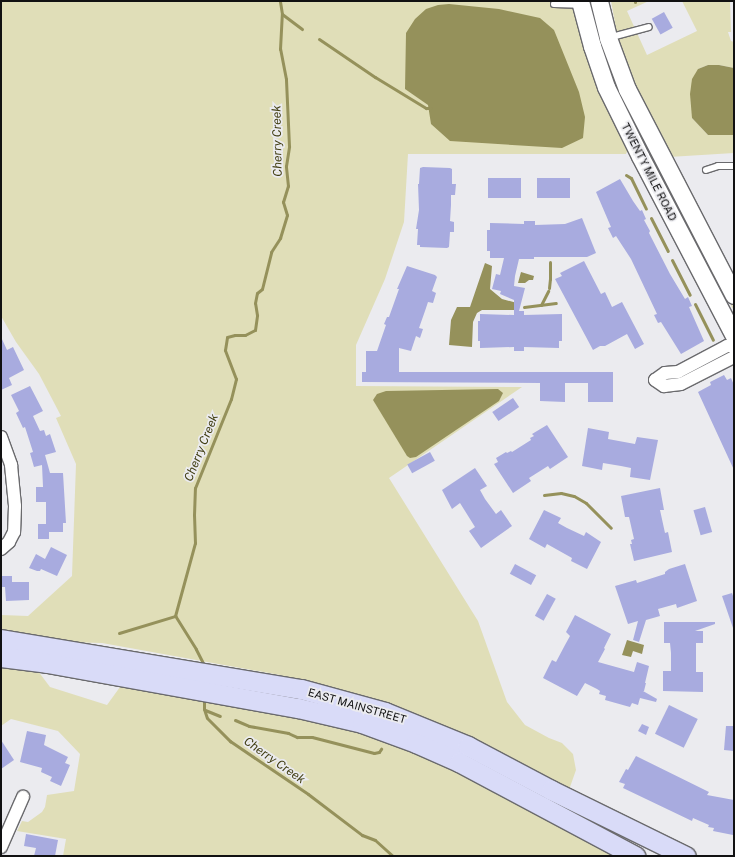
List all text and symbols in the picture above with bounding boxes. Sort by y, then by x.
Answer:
water label: Cherry Creek [270,105,286,177]
street label: TWENTY MILE ROAD [619,121,679,223]
water label: Cherry Creek [182,412,222,484]
street label: EAST MAINSTREET [306,686,408,726]
water label: Cherry Creek [241,735,307,787]

